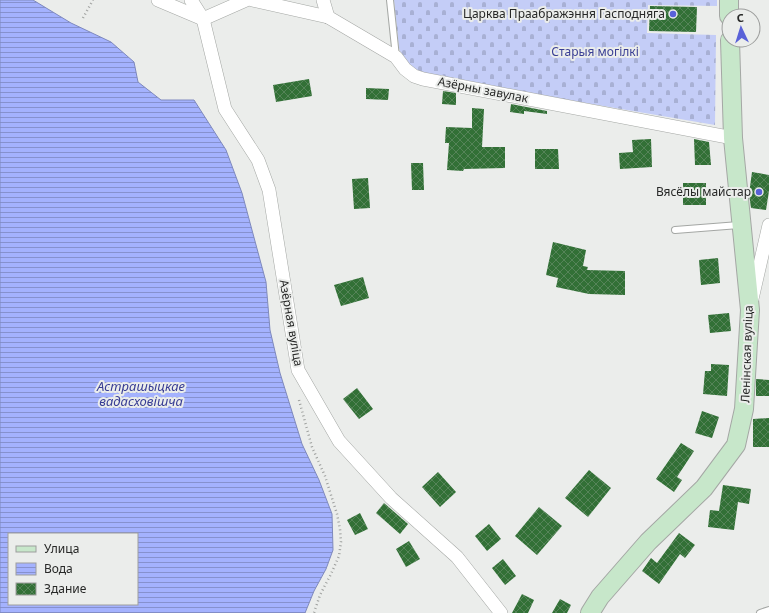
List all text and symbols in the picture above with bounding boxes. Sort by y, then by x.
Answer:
place label: Царква Праабражэння Гасподняга [463,5,665,22]
north arrow [721,8,761,48]
marker: Царква Праабражэння Гасподняга [668,9,678,19]
text: С [736,10,744,25]
park label: Старыя могілкі [551,43,639,60]
street label: Азёрны завулак [436,72,530,107]
place label: Вясёлы майстар [656,183,751,200]
marker: Вясёлы майстар [754,187,764,197]
street label: Азёрная вуліца [275,278,307,368]
street label: Ленінская вуліца [736,305,757,403]
water label: Астрашыцкае вадасховішча [96,377,186,410]
legend [8,533,138,605]
text: Улица [44,540,79,557]
text: Вода [44,560,73,577]
text: Здание [44,580,87,597]

